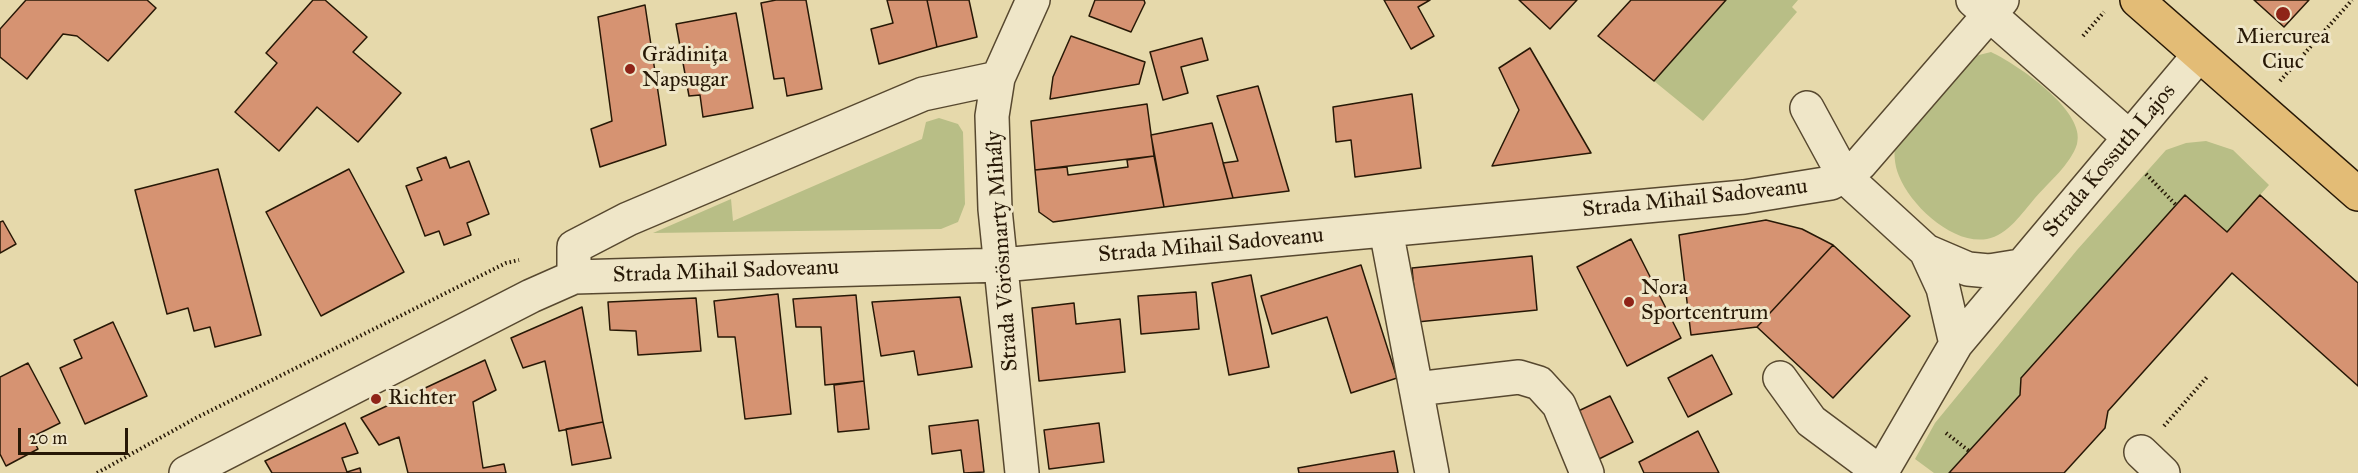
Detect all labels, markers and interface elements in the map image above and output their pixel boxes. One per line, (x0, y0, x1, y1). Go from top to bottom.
marker: Miercurea Ciuc (2274, 5, 2292, 23)
place label: Miercurea Ciuc (2236, 25, 2330, 76)
place label: Grădinița Napsugar (642, 43, 728, 94)
marker: Grădinița Napsugar (623, 62, 637, 76)
street label: Strada Kossuth Lajos (2038, 79, 2182, 243)
street label: Strada Vörösmarty Mihály (981, 130, 1025, 372)
street label: Strada Mihail Sadoveanu (1581, 174, 1809, 224)
street label: Strada Mihail Sadoveanu (1097, 223, 1325, 269)
street label: Strada Mihail Sadoveanu (612, 255, 840, 289)
place label: Nora Sportcentrum (1641, 276, 1768, 328)
marker: Nora Sportcentrum (1622, 295, 1636, 309)
place label: Richter (388, 386, 456, 412)
marker: Richter (369, 392, 383, 406)
scale bar (21, 416, 130, 454)
text: 20 m (29, 427, 67, 449)

